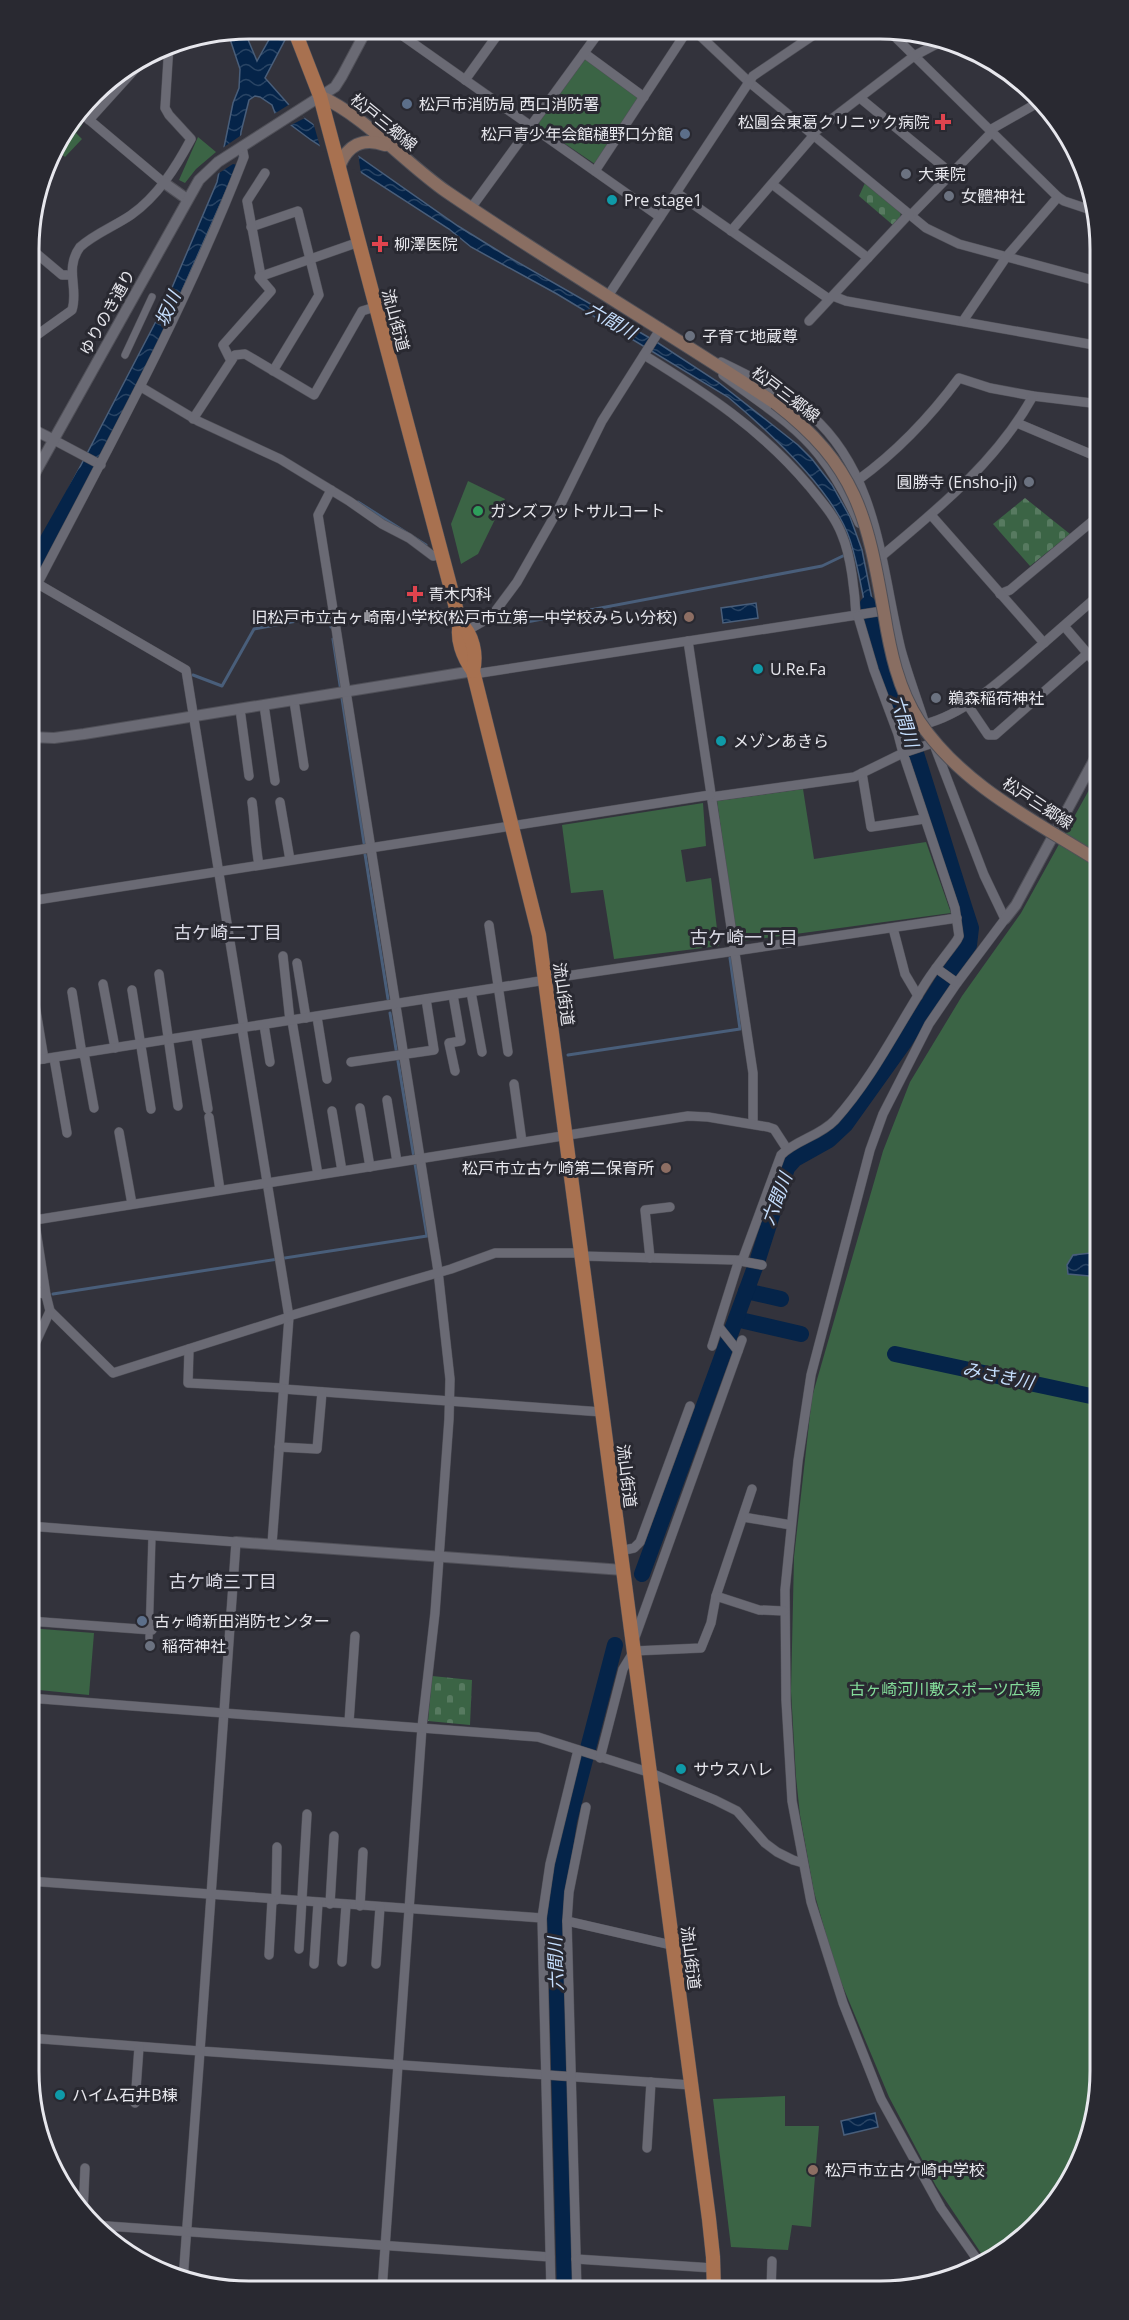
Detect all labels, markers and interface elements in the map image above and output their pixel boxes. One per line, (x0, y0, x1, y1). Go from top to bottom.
street label: 松戸三郷線 (346, 88, 422, 156)
place label: 松戸市消防局 西口消防署 (419, 93, 599, 115)
marker: 松戸市消防局 西口消防署 (400, 97, 414, 111)
place label: 松圓会東葛クリニック病院 (738, 111, 930, 133)
marker: 松圓会東葛クリニック病院 (934, 113, 952, 131)
place label: 松戸青少年会館樋野口分館 (481, 123, 673, 145)
marker: 松戸青少年会館樋野口分館 (678, 127, 692, 141)
place label: 大乗院 (918, 163, 966, 185)
marker: 大乗院 (899, 167, 913, 181)
place label: 女體神社 (961, 185, 1025, 207)
place label: Pre stage1 (624, 189, 702, 211)
marker: 女體神社 (942, 189, 956, 203)
marker: Pre stage1 (605, 193, 619, 207)
place label: 柳澤医院 (394, 233, 458, 255)
marker: 柳澤医院 (371, 235, 389, 253)
street label: ゆりのき通り (74, 265, 140, 359)
water label: 坂川 (149, 285, 186, 330)
street label: 流山街道 (377, 286, 415, 354)
water label: 六間川 (582, 296, 643, 345)
place label: 子育て地蔵尊 (702, 325, 798, 347)
marker: 子育て地蔵尊 (683, 329, 697, 343)
street label: 松戸三郷線 (747, 361, 825, 427)
place label: 圓勝寺 (Ensho-ji) (896, 471, 1017, 493)
marker: 圓勝寺 (Ensho-ji) (1022, 475, 1036, 489)
place label: ガンズフットサルコート (490, 500, 665, 522)
marker: ガンズフットサルコート (471, 504, 485, 518)
place label: 青木内科 (428, 583, 492, 605)
marker: 青木内科 (406, 585, 424, 603)
place label: 旧松戸市立古ヶ崎南小学校(松戸市立第一中学校みらい分校) (252, 606, 677, 628)
marker: 旧松戸市立古ヶ崎南小学校(松戸市立第一中学校みらい分校) (682, 610, 696, 624)
place label: U.Re.Fa (770, 658, 826, 680)
marker: U.Re.Fa (751, 662, 765, 676)
place label: 鵜森稲荷神社 (948, 687, 1044, 709)
water label: 六間川 (885, 691, 925, 752)
marker: 鵜森稲荷神社 (929, 691, 943, 705)
place label: メゾンあきら (733, 730, 829, 752)
marker: メゾンあきら (714, 734, 728, 748)
street label: 松戸三郷線 (998, 772, 1078, 834)
district label: 古ケ崎二丁目 (174, 920, 282, 944)
district label: 古ケ崎一丁目 (690, 925, 798, 949)
street label: 流山街道 (549, 961, 579, 1027)
place label: 松戸市立古ケ崎第二保育所 (462, 1157, 654, 1179)
marker: 松戸市立古ケ崎第二保育所 (659, 1161, 673, 1175)
water label: 六間川 (755, 1167, 798, 1228)
water label: みさき川 (960, 1356, 1038, 1395)
street label: 流山街道 (612, 1443, 642, 1509)
district label: 古ケ崎三丁目 (169, 1569, 277, 1593)
place label: 古ヶ崎新田消防センター (154, 1610, 330, 1632)
marker: 古ヶ崎新田消防センター (135, 1614, 149, 1628)
place label: 稲荷神社 (162, 1635, 226, 1657)
marker: 稲荷神社 (143, 1639, 157, 1653)
park label: 古ヶ崎河川敷スポーツ広場 (849, 1678, 1041, 1700)
place label: サウスハレ (693, 1758, 773, 1780)
marker: サウスハレ (674, 1762, 688, 1776)
street label: 流山街道 (676, 1925, 706, 1991)
water label: 六間川 (542, 1935, 568, 1991)
place label: ハイム石井B棟 (72, 2084, 178, 2106)
marker: ハイム石井B棟 (53, 2088, 67, 2102)
place label: 松戸市立古ケ崎中学校 (825, 2159, 985, 2181)
marker: 松戸市立古ケ崎中学校 (806, 2163, 820, 2177)

